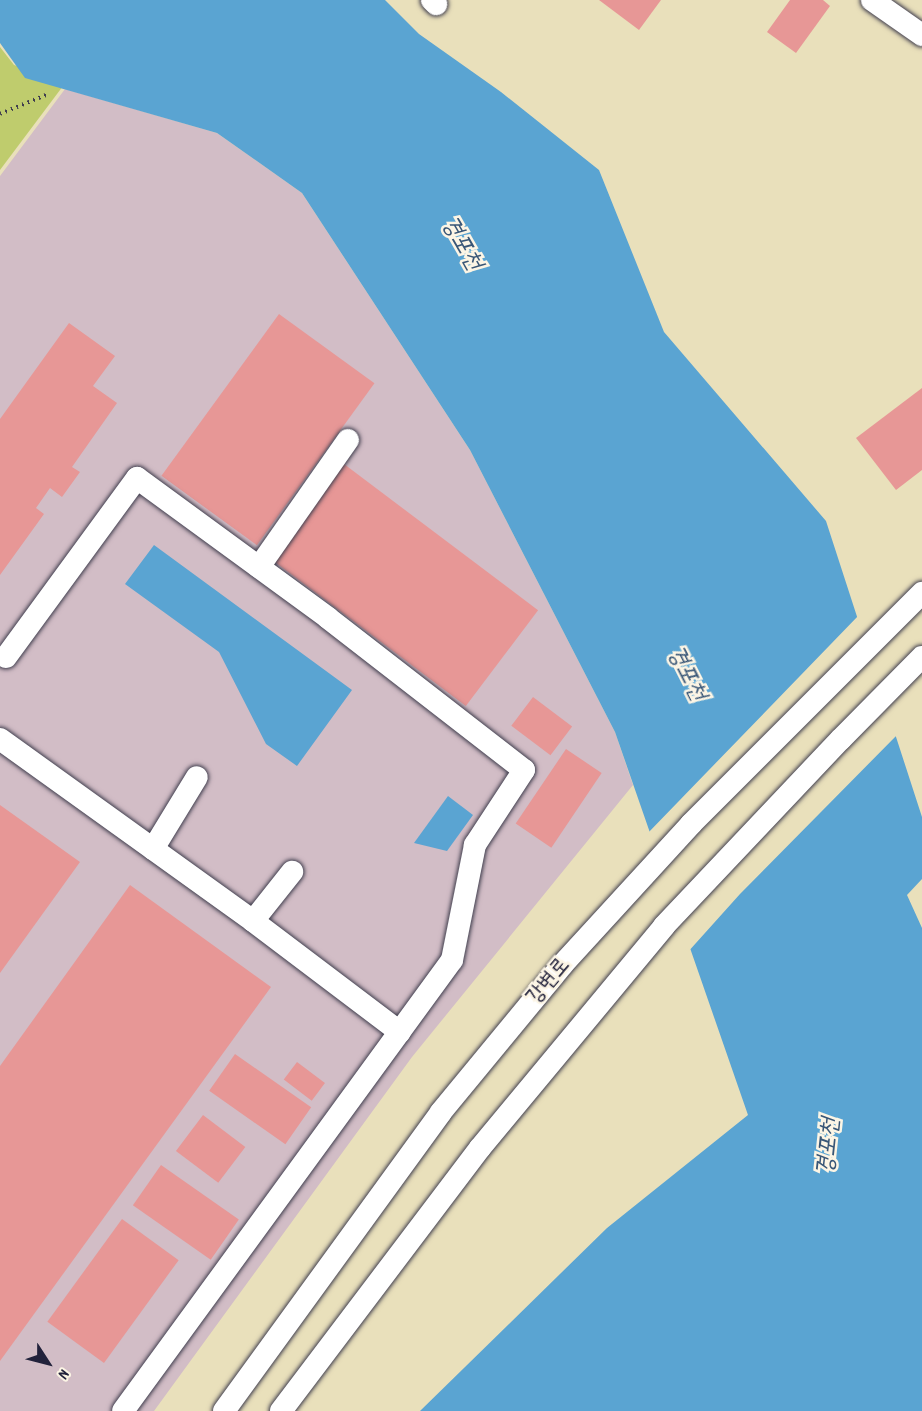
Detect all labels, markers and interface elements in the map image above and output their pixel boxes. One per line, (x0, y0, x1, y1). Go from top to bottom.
water label: 경포천 (433, 212, 487, 276)
water label: 경포천 (659, 642, 711, 706)
street label: 강변로 (522, 953, 576, 1011)
water label: 경포천 (813, 1117, 847, 1177)
north arrow (18, 1333, 78, 1393)
text: N (51, 1364, 75, 1384)

